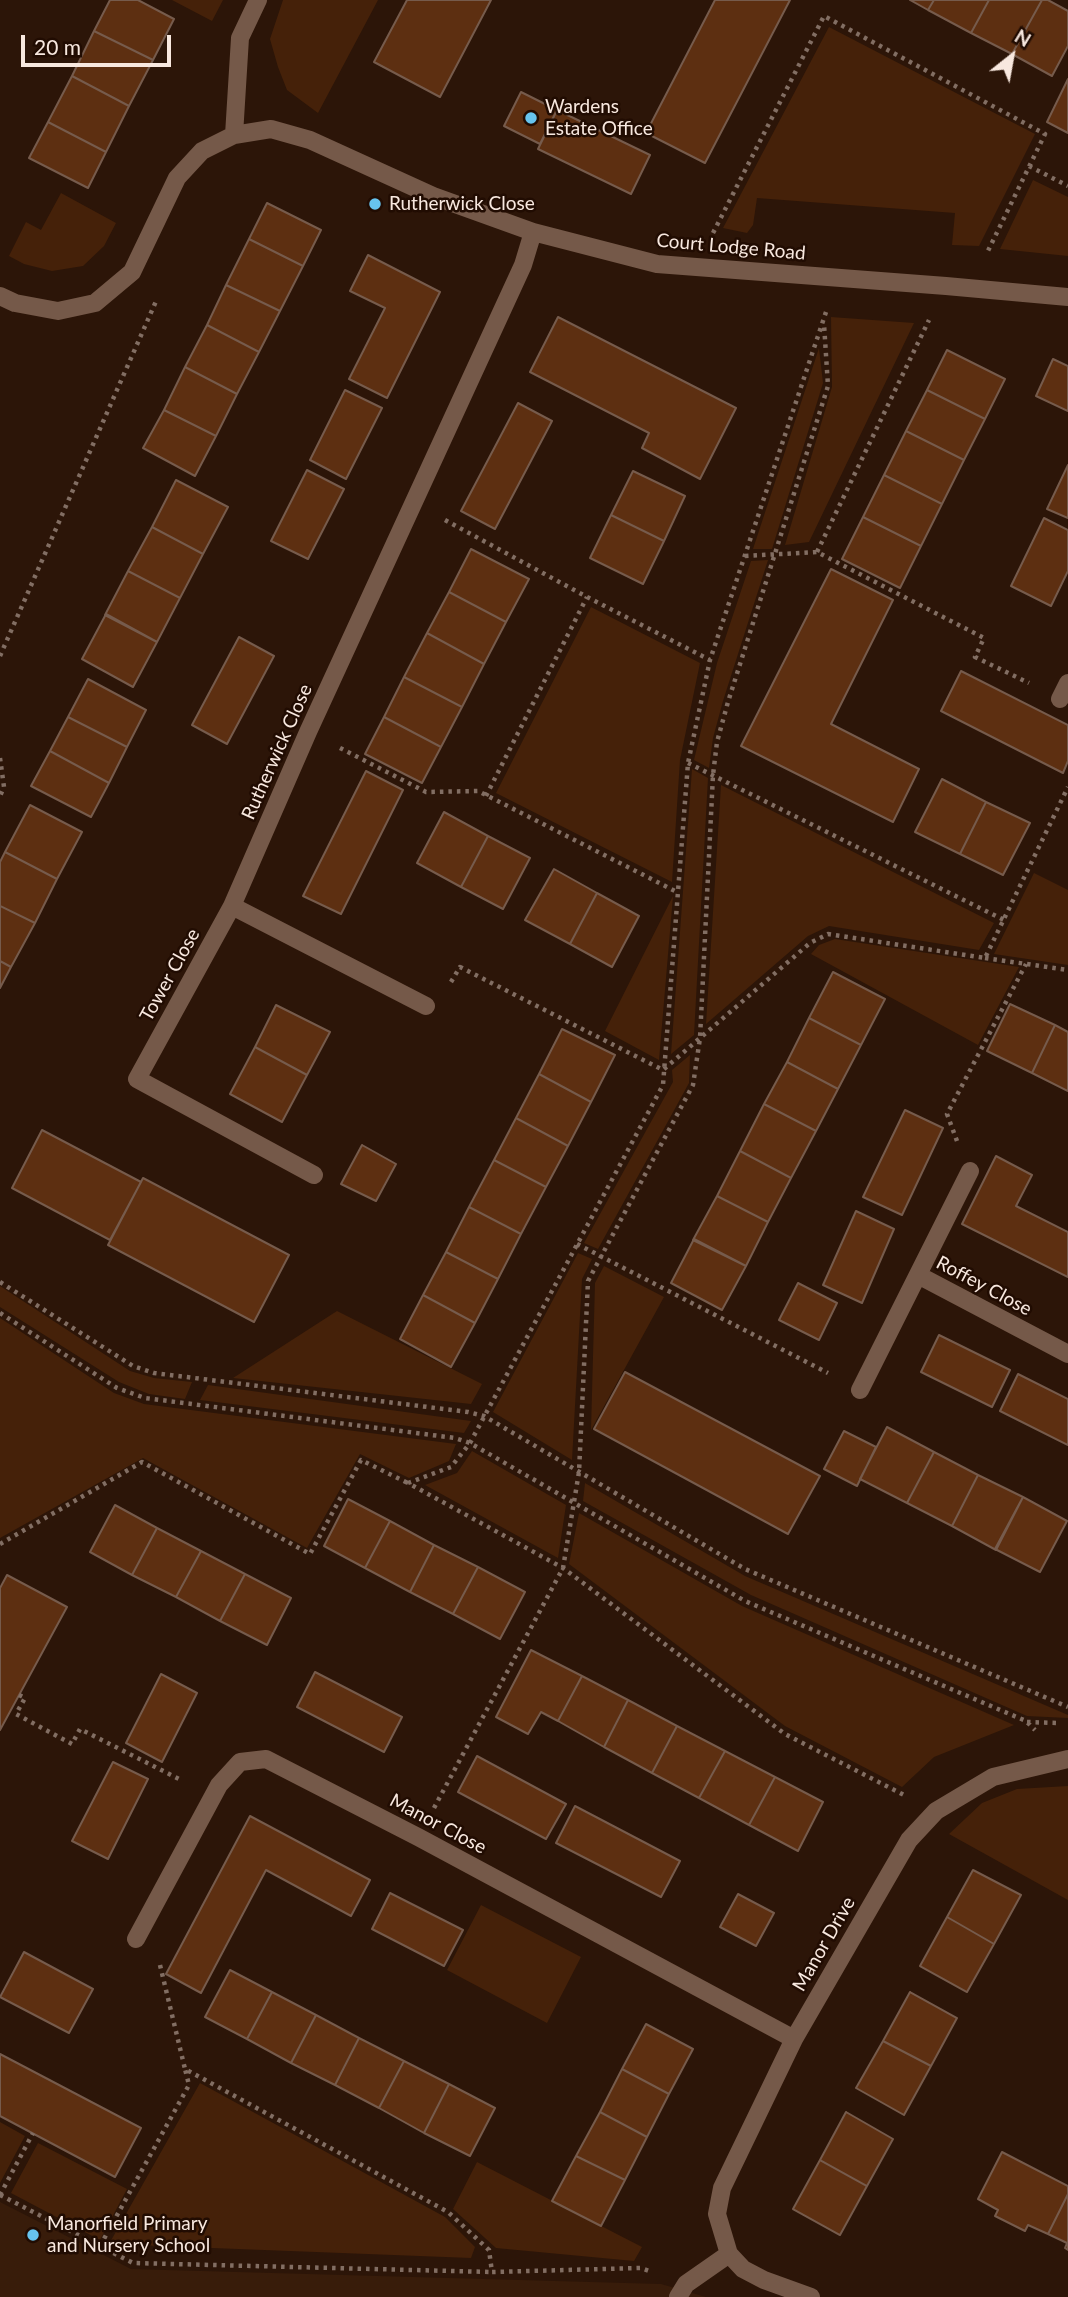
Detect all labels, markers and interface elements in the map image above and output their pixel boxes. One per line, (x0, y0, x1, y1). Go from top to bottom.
scale bar (24, 21, 175, 65)
north arrow (977, 21, 1047, 91)
text: N (1011, 24, 1035, 51)
text: 20 m (34, 34, 81, 59)
place label: Wardens Estate Office (545, 96, 653, 140)
marker: Wardens Estate Office (523, 110, 539, 126)
place label: Rutherwick Close (389, 193, 535, 215)
marker: Rutherwick Close (367, 196, 383, 212)
street label: Court Lodge Road (655, 229, 807, 265)
street label: Rutherwick Close (237, 681, 317, 823)
street label: Tower Close (135, 925, 205, 1025)
street label: Roffey Close (932, 1251, 1036, 1321)
street label: Manor Close (386, 1789, 490, 1859)
street label: Manor Drive (788, 1893, 860, 1995)
place label: Manorfield Primary and Nursery School (47, 2213, 210, 2257)
marker: Manorfield Primary and Nursery School (25, 2227, 41, 2243)

